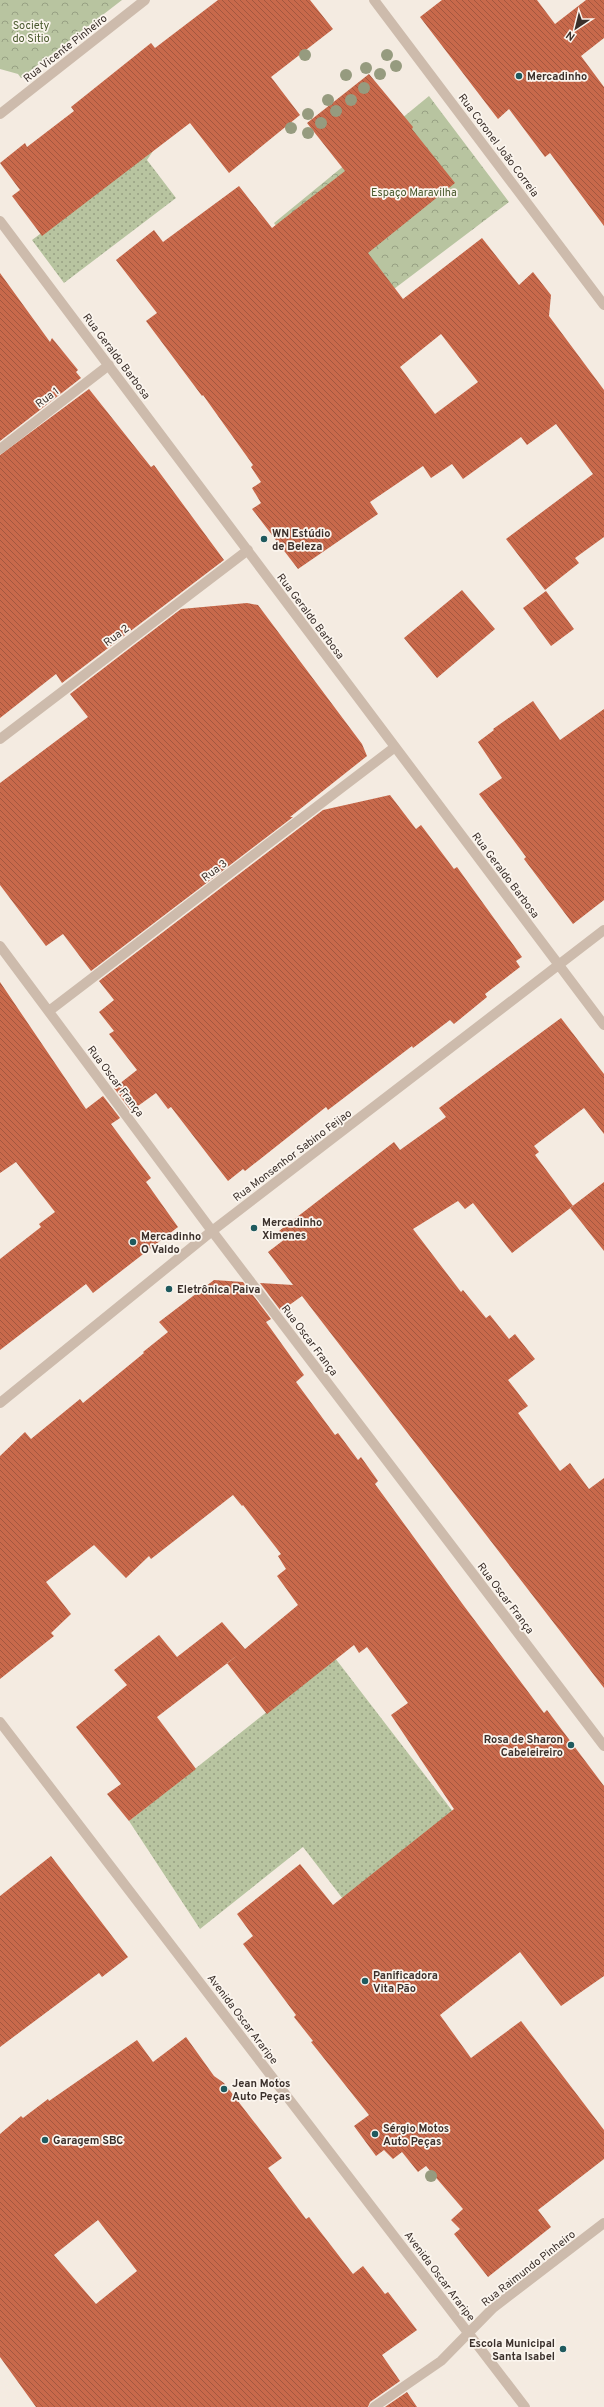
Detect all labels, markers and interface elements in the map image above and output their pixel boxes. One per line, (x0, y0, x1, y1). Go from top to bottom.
north arrow (556, 8, 596, 48)
street label: Rua Vicente Pinheiro (21, 12, 110, 86)
park label: Society do Sitio (12, 19, 50, 46)
text: N (564, 27, 578, 43)
place label: Mercadinho (527, 70, 587, 84)
marker: Mercadinho (514, 71, 524, 81)
street label: Rua Coronel João Correia (455, 91, 542, 200)
park label: Espaço Maravilha (371, 186, 457, 200)
street label: Rua Geraldo Barbosa (79, 311, 153, 402)
street label: Rua 1 (33, 384, 62, 411)
place label: WN Estúdio de Beleza (272, 527, 330, 554)
marker: WN Estúdio de Beleza (259, 534, 269, 544)
street label: Rua Geraldo Barbosa (273, 571, 347, 662)
street label: Rua 2 (101, 622, 132, 650)
street label: Rua Geraldo Barbosa (468, 830, 542, 921)
street label: Rua 3 (199, 857, 230, 885)
street label: Rua Oscar França (84, 1043, 147, 1120)
street label: Rua Monsenhor Sabino Feijao (230, 1107, 355, 1205)
place label: Mercadinho Ximenes (262, 1216, 322, 1243)
marker: Mercadinho Ximenes (249, 1223, 259, 1233)
place label: Mercadinho O Valdo (141, 1230, 201, 1257)
marker: Mercadinho O Valdo (128, 1237, 138, 1247)
place label: Eletrônica Paiva (177, 1283, 260, 1297)
marker: Eletrônica Paiva (164, 1284, 174, 1294)
street label: Rua Oscar França (278, 1302, 341, 1379)
street label: Rua Oscar França (474, 1560, 537, 1637)
place label: Rosa de Sharon Cabeleireiro (484, 1733, 563, 1760)
marker: Rosa de Sharon Cabeleireiro (566, 1740, 576, 1750)
place label: Panificadora Vita Pão (373, 1969, 438, 1996)
street label: Avenida Oscar Araripe (204, 1972, 281, 2068)
marker: Panificadora Vita Pão (360, 1976, 370, 1986)
place label: Jean Motos Auto Peças (232, 2077, 291, 2104)
marker: Jean Motos Auto Peças (219, 2084, 229, 2094)
place label: Sérgio Motos Auto Peças (383, 2122, 449, 2149)
marker: Sérgio Motos Auto Peças (370, 2129, 380, 2139)
place label: Garagem SBC (53, 2134, 123, 2148)
marker: Garagem SBC (40, 2135, 50, 2145)
street label: Rua Raimundo Pinheiro (479, 2228, 578, 2310)
street label: Avenida Oscar Araripe (401, 2229, 478, 2325)
place label: Escola Municipal Santa Isabel (469, 2337, 555, 2364)
marker: Escola Municipal Santa Isabel (558, 2344, 568, 2354)

